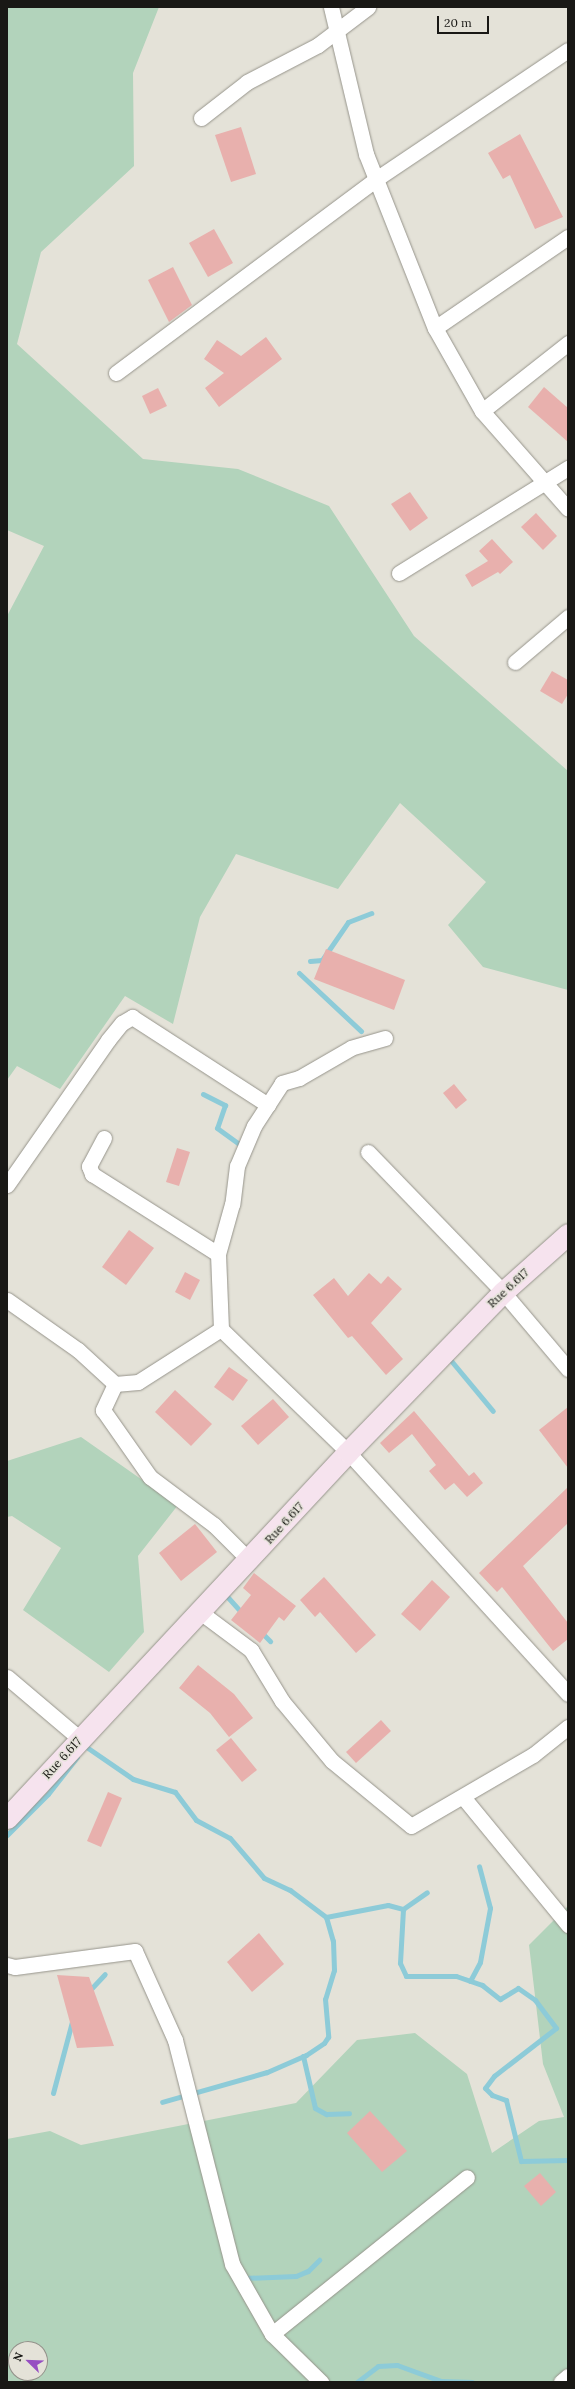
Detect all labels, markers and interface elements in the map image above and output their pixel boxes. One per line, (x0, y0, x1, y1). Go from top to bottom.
scale bar (439, 8, 491, 34)
text: 20 m (444, 15, 472, 30)
street label: Rue 6.617 (484, 1265, 532, 1311)
street label: Rue 6.617 (262, 1499, 306, 1547)
street label: Rue 6.617 (40, 1734, 84, 1782)
north arrow (8, 2341, 48, 2381)
text: N (10, 2350, 26, 2363)

